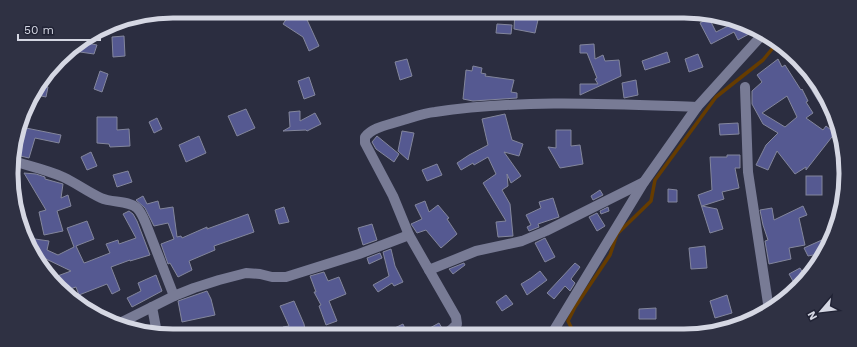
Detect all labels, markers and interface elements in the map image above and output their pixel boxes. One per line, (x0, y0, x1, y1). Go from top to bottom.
scale bar (18, 16, 100, 42)
text: 50 m (24, 23, 54, 37)
north arrow (801, 291, 841, 331)
text: N (805, 309, 820, 322)

